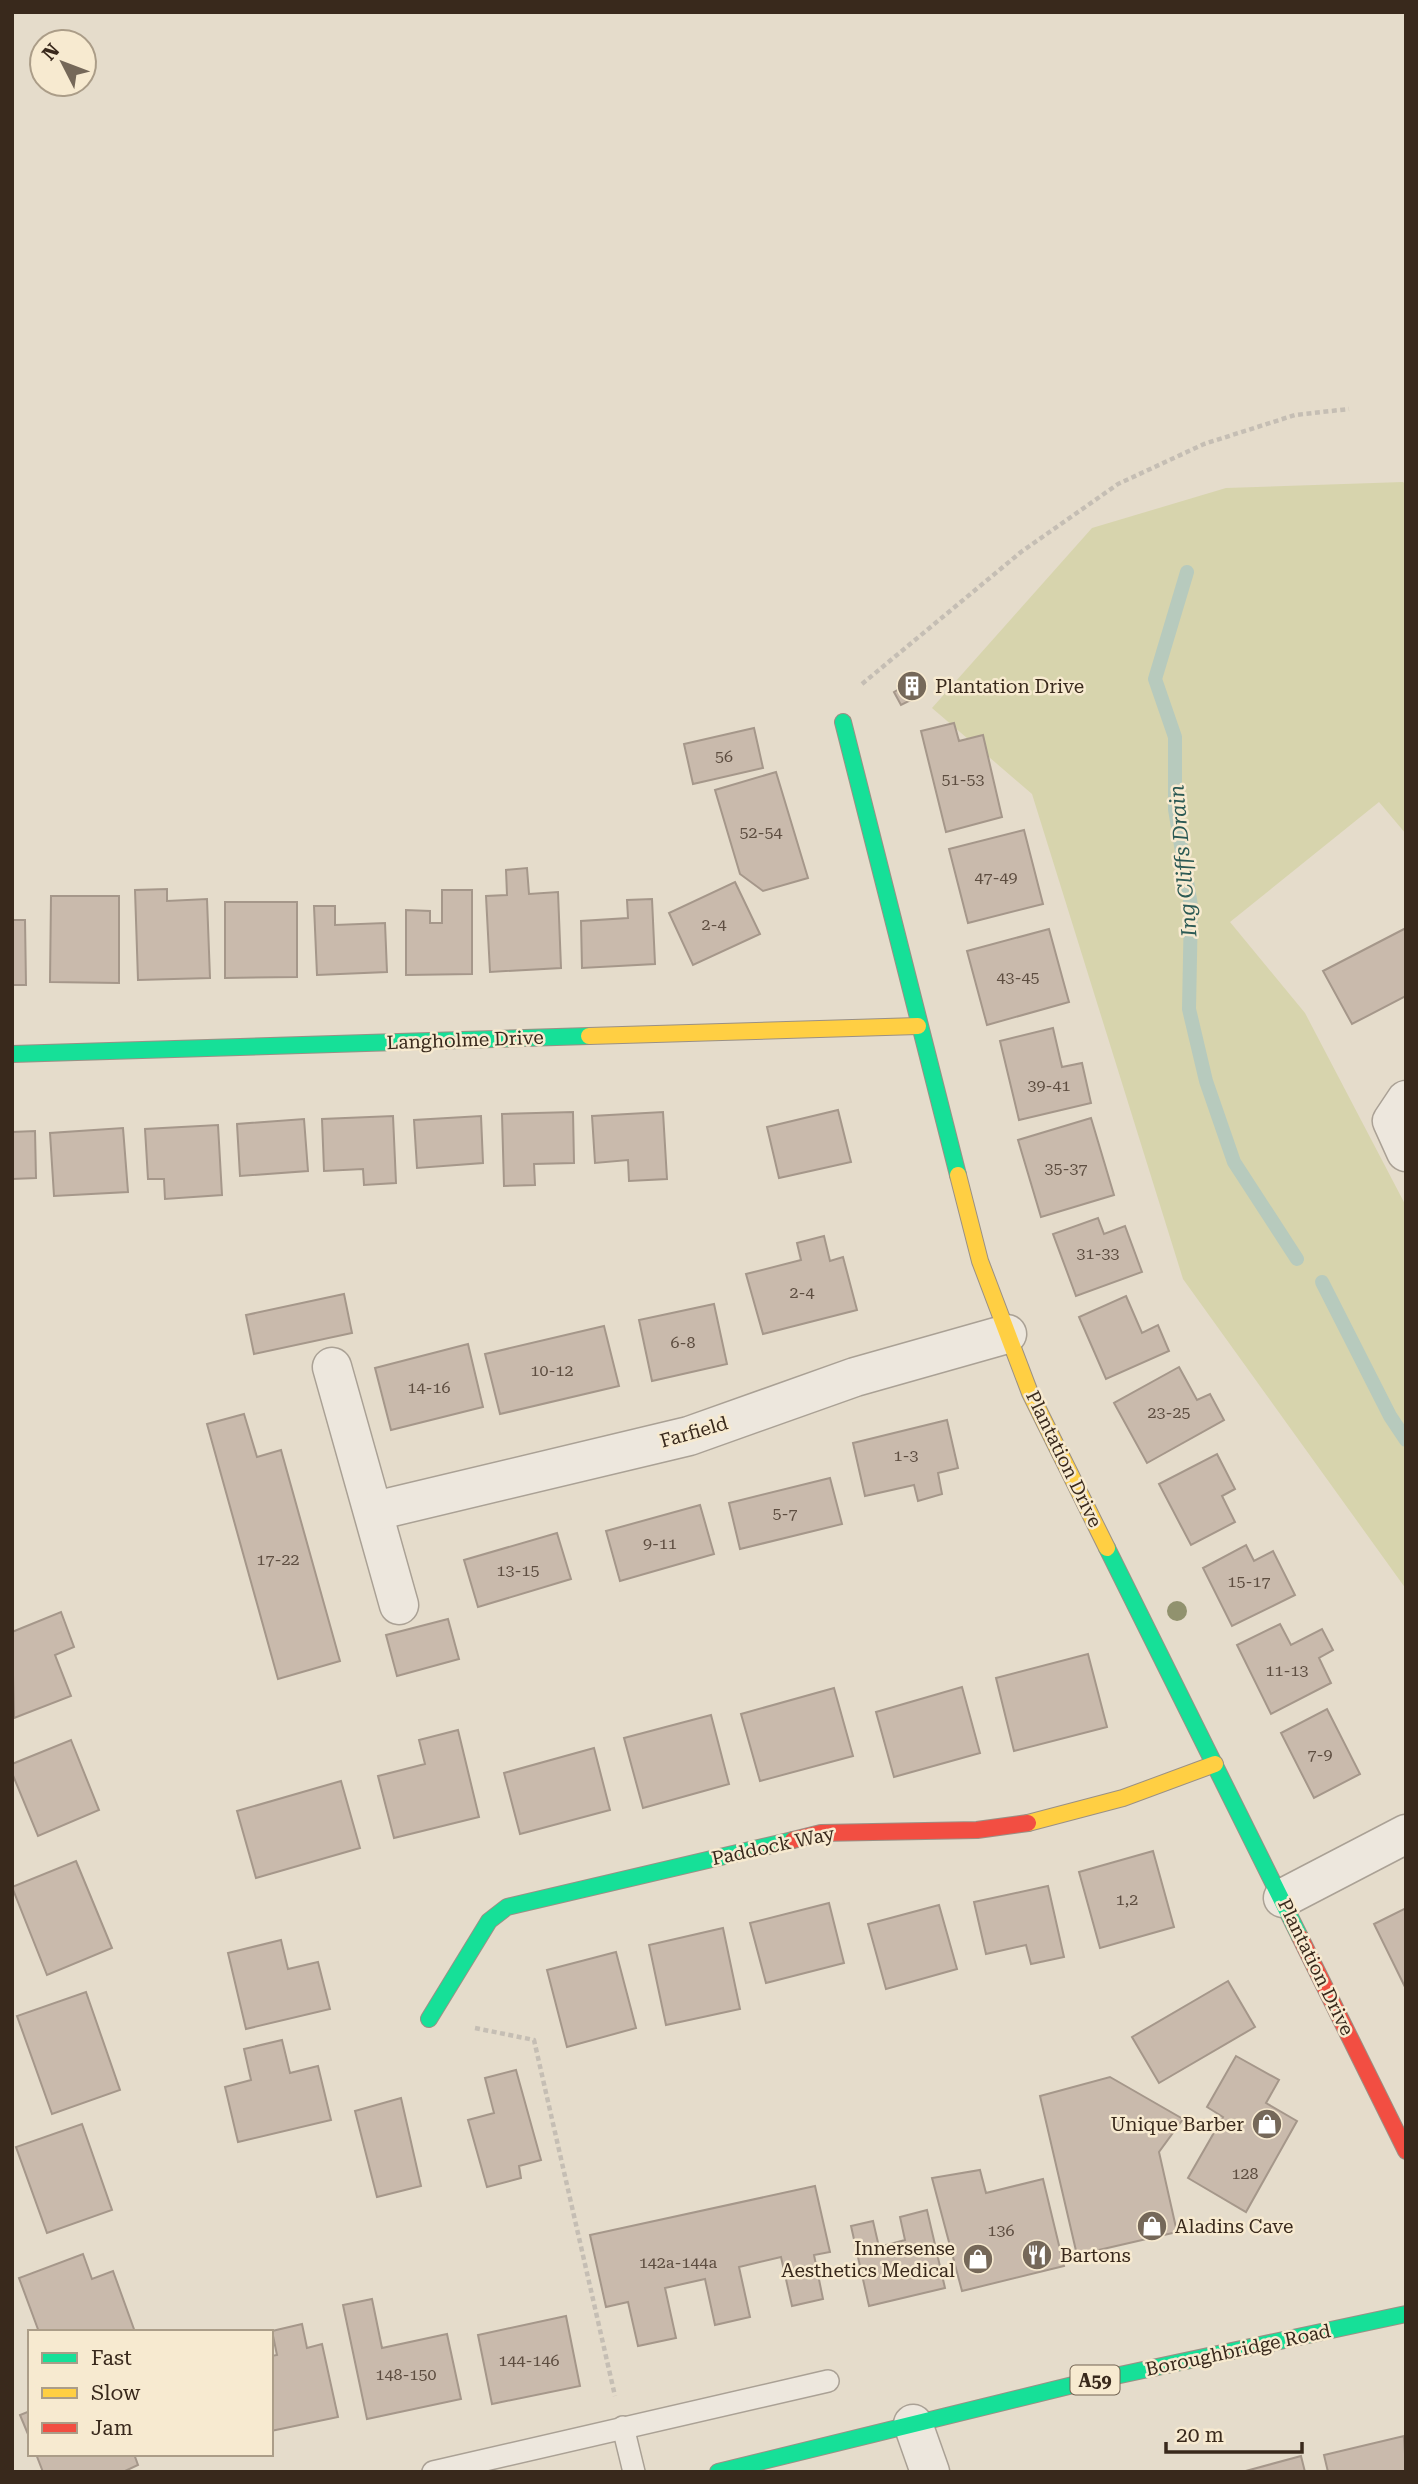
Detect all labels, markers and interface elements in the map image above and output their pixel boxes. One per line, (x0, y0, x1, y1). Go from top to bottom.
north arrow (28, 28, 98, 98)
text: N (37, 39, 64, 65)
building icon: Plantation Drive (895, 669, 929, 703)
place label: Plantation Drive (935, 675, 1084, 698)
house number: 56 (715, 747, 733, 766)
house number: 51-53 (942, 770, 984, 789)
water label: Ing Cliffs Drain (1164, 784, 1202, 939)
house number: 52-54 (740, 823, 782, 842)
house number: 47-49 (975, 868, 1017, 887)
house number: 2-4 (702, 915, 727, 934)
house number: 43-45 (997, 968, 1039, 987)
street label: Langholme Drive (386, 1026, 544, 1054)
house number: 39-41 (1028, 1076, 1070, 1095)
house number: 35-37 (1045, 1159, 1087, 1178)
house number: 31-33 (1077, 1244, 1119, 1263)
house number: 2-4 (790, 1283, 815, 1302)
house number: 6-8 (671, 1333, 696, 1352)
house number: 10-12 (531, 1361, 573, 1380)
house number: 14-16 (408, 1378, 450, 1397)
street label: Plantation Drive (1021, 1387, 1107, 1531)
house number: 23-25 (1148, 1403, 1190, 1422)
street label: Farfield (657, 1411, 731, 1453)
house number: 1-3 (894, 1446, 919, 1465)
house number: 5-7 (773, 1504, 798, 1523)
house number: 9-11 (643, 1534, 677, 1553)
house number: 17-22 (257, 1550, 299, 1569)
house number: 13-15 (497, 1561, 539, 1580)
house number: 15-17 (1228, 1572, 1270, 1591)
house number: 11-13 (1266, 1661, 1308, 1680)
house number: 7-9 (1308, 1745, 1333, 1764)
street label: Paddock Way (710, 1822, 837, 1870)
house number: 1,2 (1116, 1890, 1138, 1909)
street label: Plantation Drive (1273, 1895, 1359, 2039)
shop icon: Unique Barber (1250, 2107, 1284, 2141)
place label: Unique Barber (1110, 2113, 1244, 2136)
house number: 128 (1232, 2164, 1258, 2183)
shop icon: Aladins Cave (1135, 2209, 1169, 2243)
place label: Aladins Cave (1175, 2215, 1293, 2238)
house number: 136 (988, 2221, 1014, 2240)
place label: Innersense Aesthetics Medical (781, 2237, 955, 2282)
restaurant icon: Bartons (1020, 2238, 1054, 2272)
shop icon: Innersense Aesthetics Medical (961, 2242, 995, 2276)
place label: Bartons (1060, 2244, 1131, 2267)
house number: 142a-144a (639, 2253, 717, 2272)
street label: Boroughbridge Road (1143, 2319, 1333, 2381)
legend (28, 2330, 273, 2456)
text: Fast (91, 2346, 132, 2370)
house number: 144-146 (499, 2351, 559, 2370)
house number: 148-150 (376, 2365, 436, 2384)
road number: A59 (1070, 2366, 1120, 2394)
text: Slow (91, 2381, 141, 2405)
scale bar (1166, 2410, 1302, 2454)
text: Jam (91, 2416, 133, 2440)
text: 20 m (1176, 2423, 1224, 2447)

